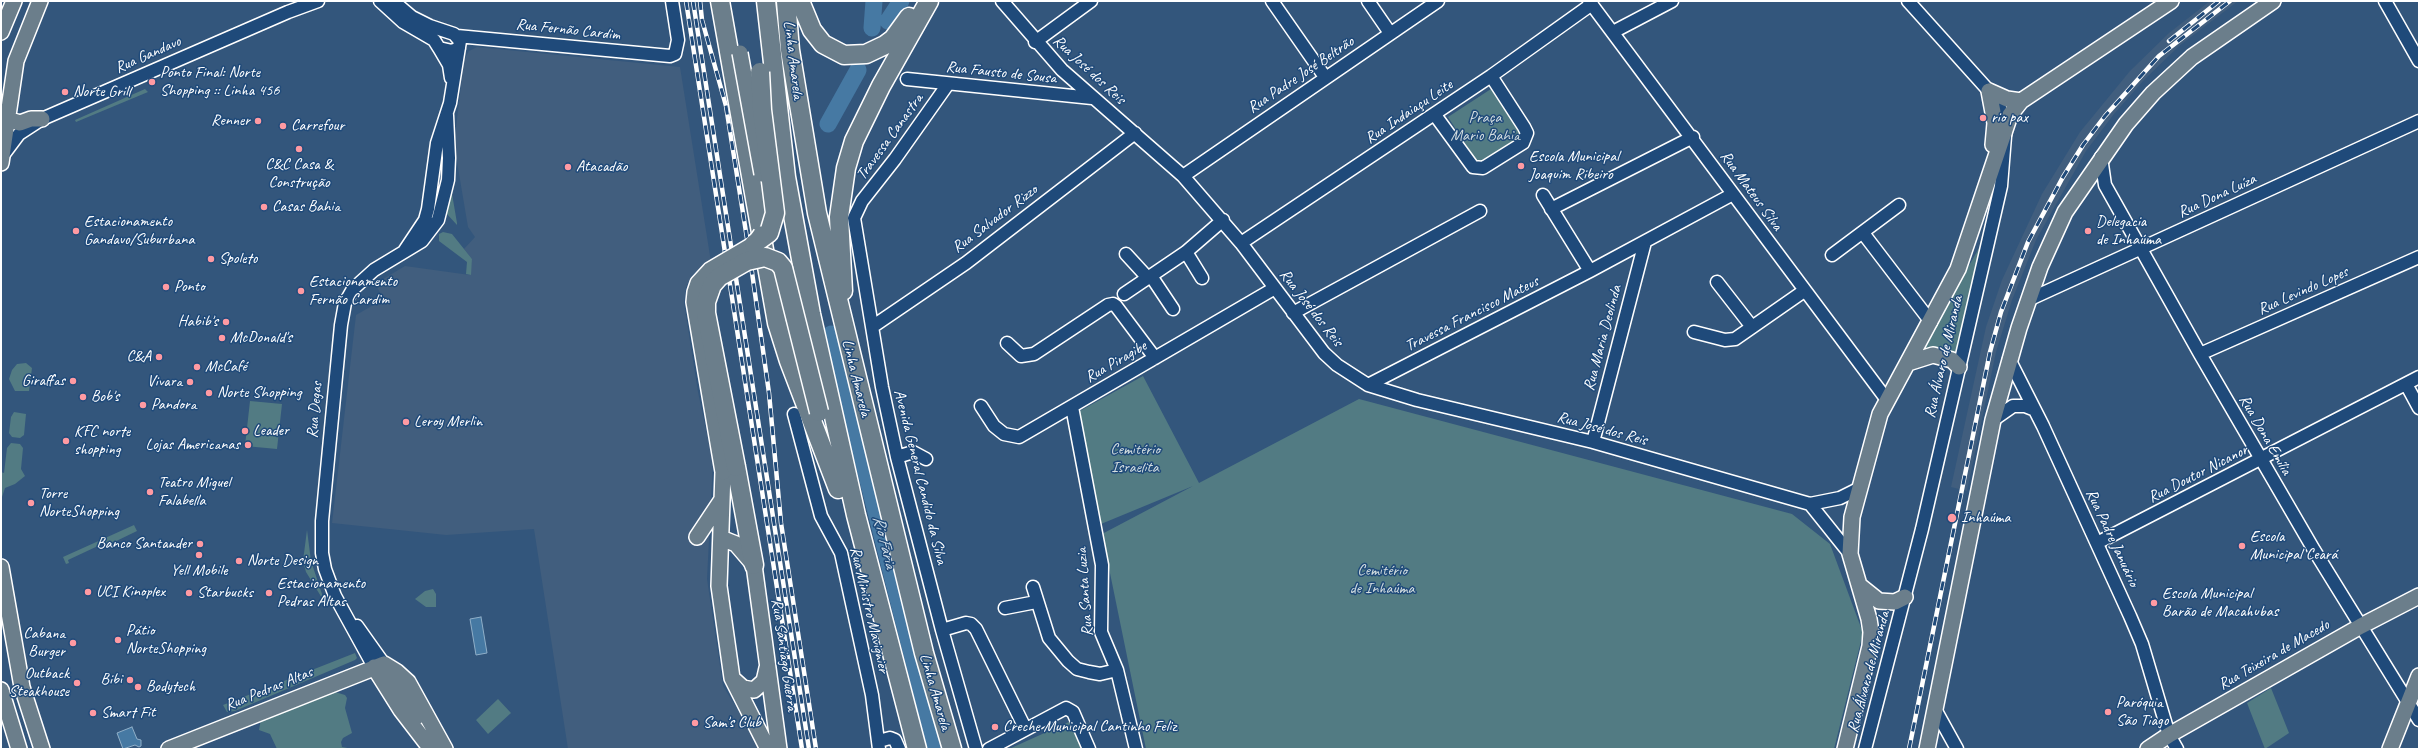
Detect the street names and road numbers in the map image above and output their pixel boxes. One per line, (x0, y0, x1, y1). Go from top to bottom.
street label: Rua Fernão Cardim (515, 15, 621, 45)
street label: Linha Amarela (779, 20, 807, 100)
street label: Rua José dos Reis (1049, 31, 1129, 109)
street label: Rua Gandavo (112, 32, 184, 78)
street label: Rua Padre José Beltrão (1244, 32, 1358, 118)
street label: Rua Fausto de Sousa (945, 58, 1057, 88)
street label: Rua Indaiaçu Leite (1362, 76, 1456, 148)
street label: Travessa Canastra (852, 90, 928, 184)
street label: Rua Mateus Silva (1716, 147, 1786, 235)
street label: Rua Dona Luíza (2175, 170, 2259, 222)
street label: Rua Salvador Rizzo (948, 181, 1042, 257)
street label: Rua Levindo Lopes (2255, 263, 2351, 319)
street label: Rua José dos Reis (1275, 266, 1347, 350)
street label: Travessa Francisco Mateus (1402, 272, 1542, 356)
street label: Rua Maria Deolinda (1580, 283, 1626, 393)
street label: Rua Álvaro de Miranda (1921, 294, 1967, 420)
street label: Linha Amarela (837, 337, 875, 419)
street label: Rua Piragibe (1082, 337, 1150, 387)
street label: Rua Degas (303, 381, 327, 439)
street label: Avenida General Candido da Silva (889, 388, 951, 566)
street label: Rua Dona Emília (2234, 391, 2296, 479)
street label: Rua José dos Reis (1555, 408, 1649, 450)
street label: Rua Doutor Nicanor (2145, 441, 2251, 507)
street label: Rua Padre Januário (2081, 486, 2143, 590)
street label: Rua Ministro Mavignier (845, 545, 893, 675)
street label: Rua Santa Luzia (1072, 547, 1098, 637)
street label: Rua Santiago Guerra (767, 598, 801, 712)
street label: Rua Álvaro de Miranda (1844, 609, 1894, 735)
street label: Rua Teixeira de Macedo (2215, 615, 2333, 695)
street label: Linha Amarela (915, 651, 955, 733)
street label: Rua Pedras Altas (222, 663, 316, 715)

